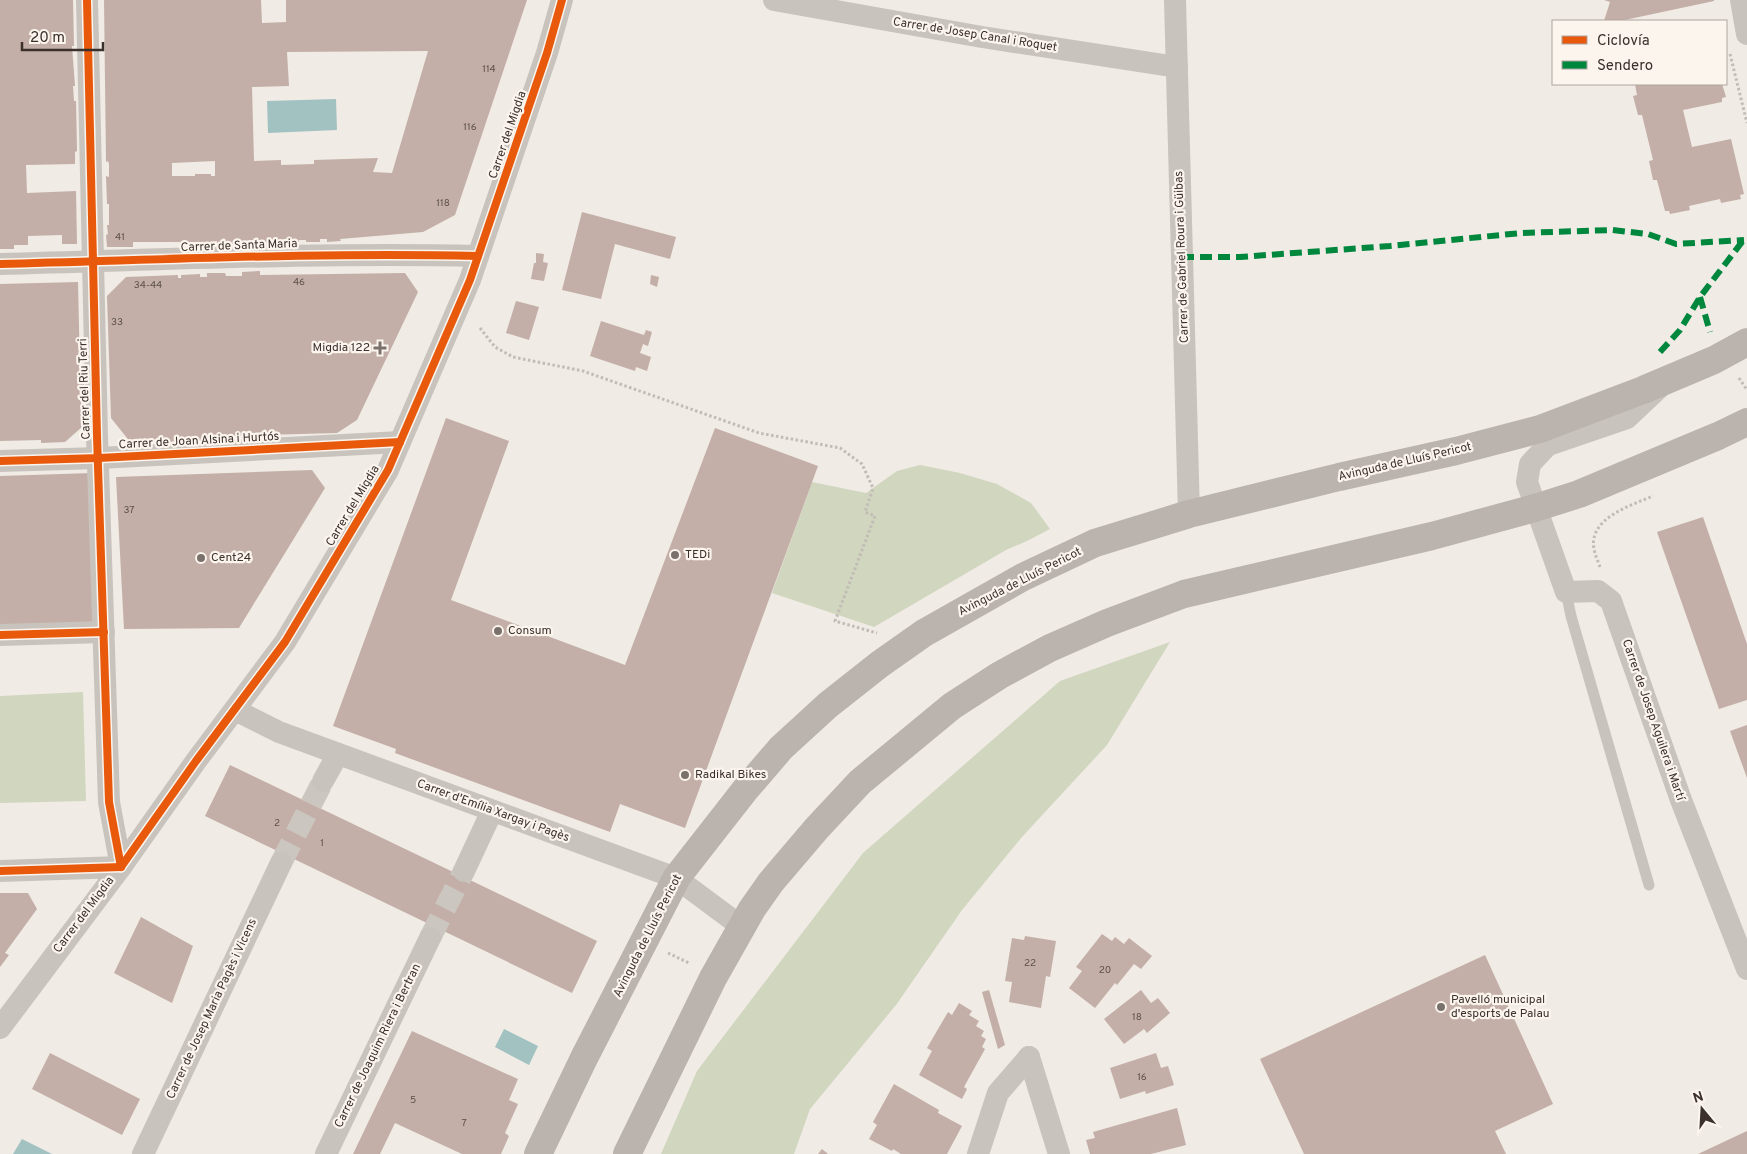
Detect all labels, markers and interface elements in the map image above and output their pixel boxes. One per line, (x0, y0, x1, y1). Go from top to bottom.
street label: Carrer de Josep Canal i Roquet (892, 14, 1058, 56)
scale bar (22, 20, 104, 52)
legend (1552, 20, 1727, 85)
text: 20 m (30, 29, 65, 48)
text: Ciclovía (1597, 32, 1650, 51)
text: Sendero (1597, 57, 1653, 76)
house number: 114 (482, 63, 496, 76)
street label: Carrer del Migdia (485, 89, 531, 181)
house number: 116 (463, 121, 477, 134)
street label: Carrer de Gabriel Roura i Güibas (1171, 171, 1193, 343)
house number: 118 (436, 197, 450, 210)
house number: 41 (115, 231, 125, 244)
street label: Carrer de Santa Maria (180, 236, 298, 256)
house number: 46 (293, 276, 305, 289)
house number: 34-44 (134, 279, 162, 292)
house number: 33 (111, 316, 123, 329)
street label: Carrer del Riu Terri (75, 338, 95, 440)
place label: Migdia 122 (313, 340, 370, 356)
marker: Migdia 122 (374, 342, 386, 354)
street label: Carrer de Joan Alsina i Hurtós (118, 429, 280, 453)
street label: Avinguda de Lluís Pericot (1337, 439, 1473, 485)
street label: Carrer del Migdia (322, 462, 384, 550)
house number: 37 (123, 504, 135, 517)
street label: Avinguda de Lluís Pericot (956, 544, 1084, 620)
place label: TEDi (685, 547, 710, 563)
marker: TEDi (669, 549, 681, 561)
place label: Cent24 (211, 550, 251, 566)
marker: Cent24 (195, 552, 207, 564)
place label: Consum (508, 623, 552, 639)
marker: Consum (492, 625, 504, 637)
street label: Carrer de Josep Aguilera i Martí (1618, 637, 1688, 804)
place label: Radikal Bikes (695, 767, 766, 783)
marker: Radikal Bikes (679, 769, 691, 781)
street label: Carrer d'Emília Xargay i Pagès (415, 776, 571, 846)
house number: 2 (274, 817, 280, 830)
house number: 1 (320, 837, 324, 850)
street label: Avinguda de Lluís Pericot (610, 872, 686, 1000)
street label: Carrer del Migdia (50, 873, 118, 957)
street label: Carrer de Josep Maria Pagès i Vicens (163, 916, 261, 1102)
house number: 22 (1024, 957, 1036, 970)
street label: Carrer de Joaquim Riera i Bertran (331, 961, 425, 1131)
house number: 20 (1099, 964, 1111, 977)
place label: Pavelló municipal d'esports de Palau (1451, 992, 1549, 1022)
marker: Pavelló municipal d'esports de Palau (1435, 1001, 1447, 1013)
house number: 18 (1132, 1011, 1142, 1024)
house number: 16 (1137, 1071, 1147, 1084)
north arrow (1677, 1084, 1727, 1134)
text: N (1691, 1088, 1706, 1108)
house number: 5 (410, 1094, 416, 1107)
house number: 7 (461, 1117, 467, 1130)

